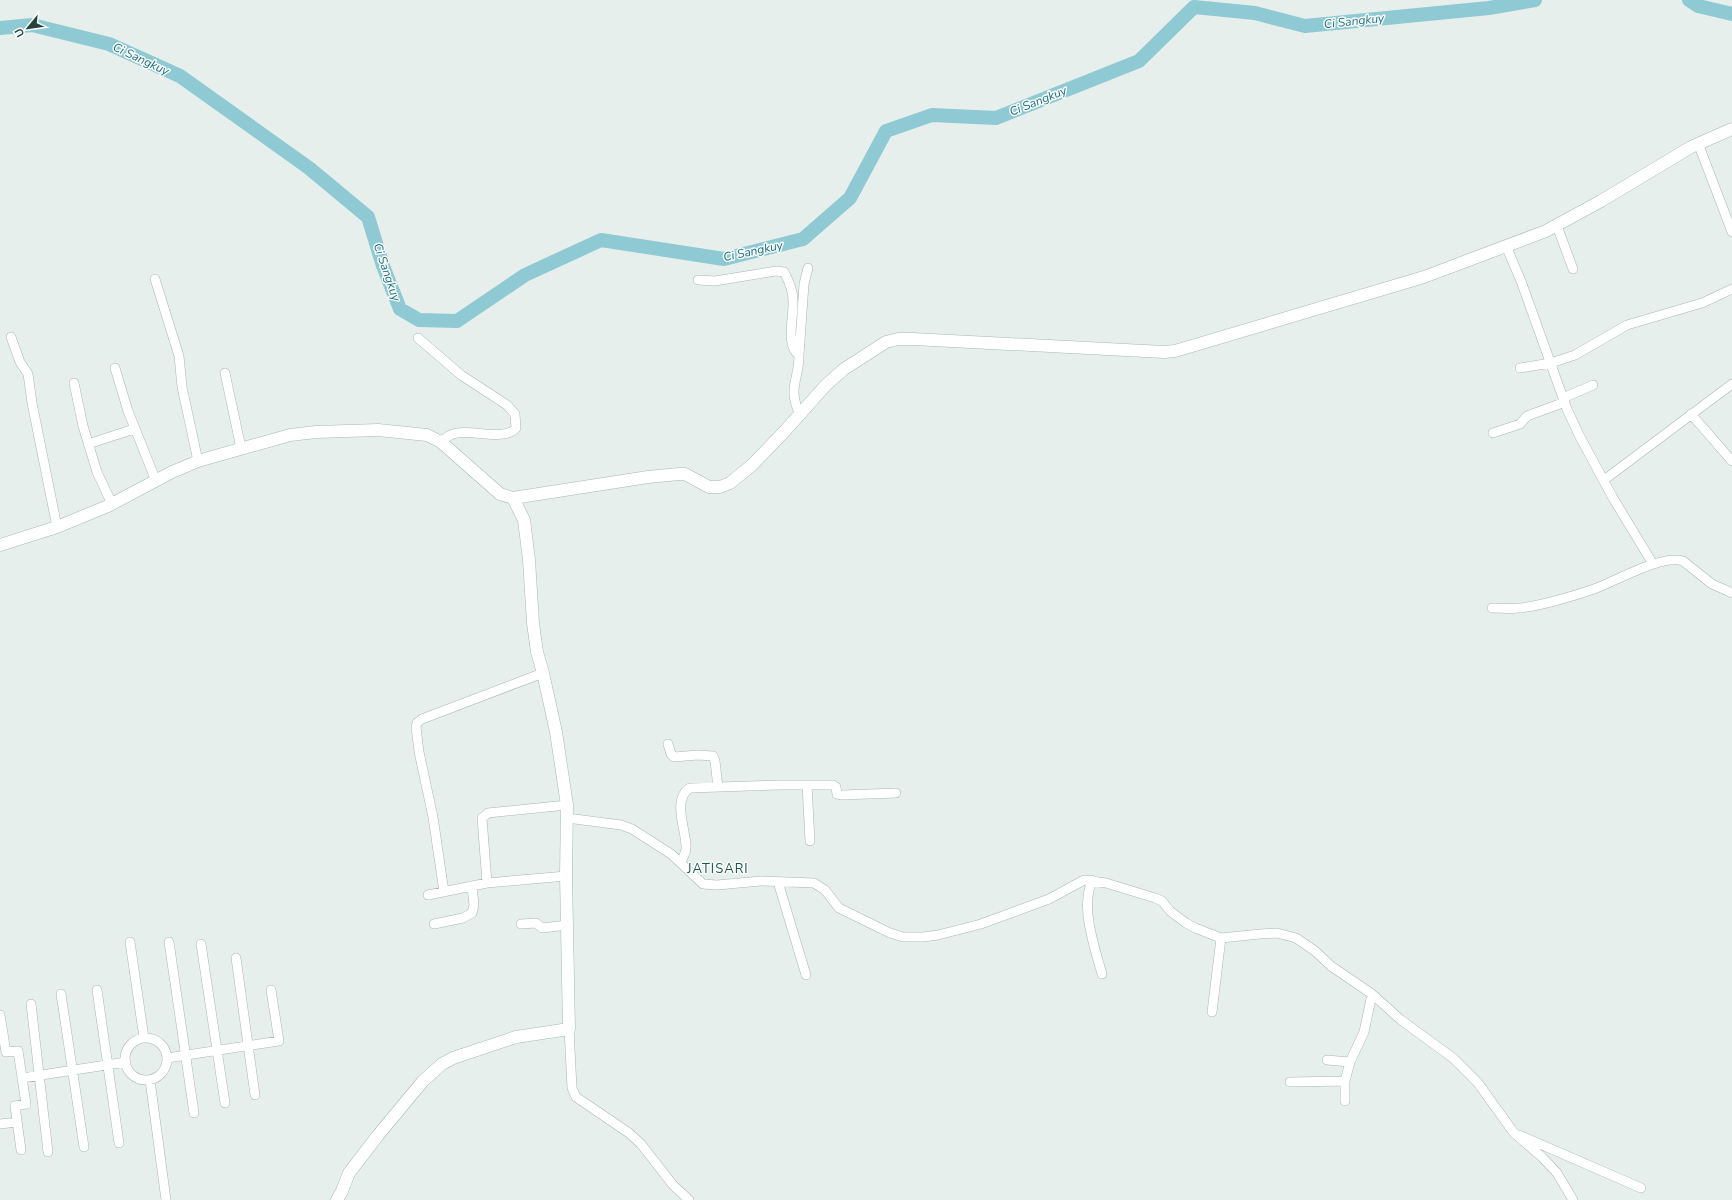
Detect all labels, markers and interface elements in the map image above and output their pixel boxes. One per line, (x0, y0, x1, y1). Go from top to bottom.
north arrow (8, 8, 48, 48)
water label: Ci Sangkuy (1323, 10, 1386, 32)
text: U (11, 25, 28, 40)
water label: Ci Sangkuy (110, 39, 173, 79)
water label: Ci Sangkuy (1007, 82, 1070, 120)
water label: Ci Sangkuy (722, 237, 785, 265)
water label: Ci Sangkuy (370, 241, 405, 304)
district label: JATISARI (686, 860, 749, 878)

